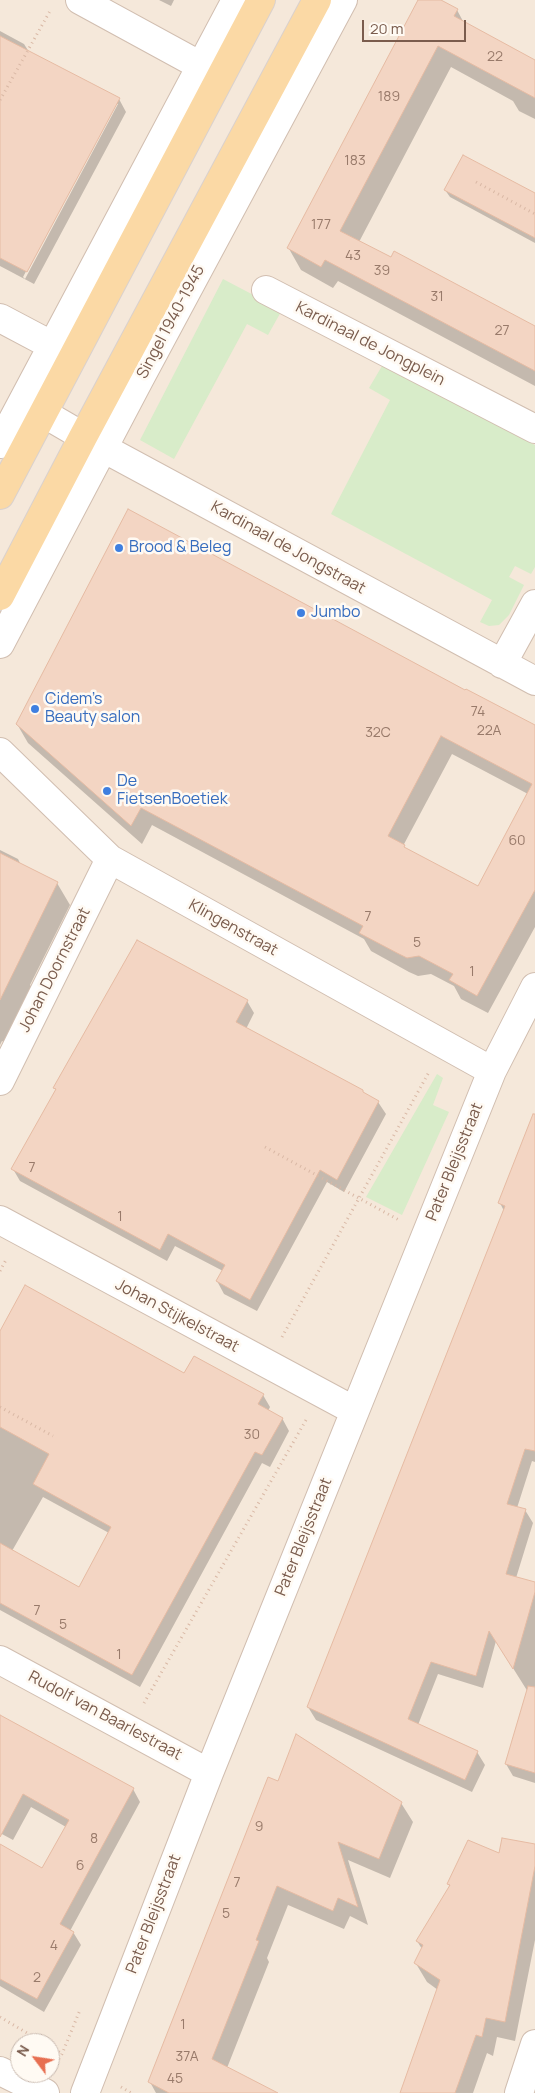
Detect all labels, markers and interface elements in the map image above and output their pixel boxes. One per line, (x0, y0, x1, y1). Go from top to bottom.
scale bar (365, 10, 469, 42)
text: 20 m (370, 18, 403, 39)
house number: 22 (487, 49, 503, 65)
house number: 189 (378, 89, 400, 105)
house number: 183 (344, 153, 366, 169)
house number: 177 (311, 217, 331, 233)
house number: 43 (345, 248, 361, 264)
street label: Singel 1940-1945 (133, 262, 209, 382)
house number: 39 (374, 263, 390, 279)
house number: 31 (430, 289, 444, 305)
street label: Kardinaal de Jongplein (292, 298, 448, 390)
house number: 27 (494, 323, 510, 339)
street label: Kardinaal de Jongstraat (207, 497, 369, 599)
place label: Brood & Beleg (129, 538, 231, 558)
marker: Brood & Beleg (113, 542, 125, 554)
place label: Jumbo (311, 603, 360, 623)
marker: Jumbo (295, 607, 307, 619)
place label: Cidem’s Beauty salon (45, 690, 140, 728)
marker: Cidem’s Beauty salon (29, 703, 41, 715)
house number: 74 (471, 704, 485, 720)
house number: 22A (477, 723, 501, 739)
house number: 32C (365, 725, 391, 741)
place label: De FietsenBoetiek (117, 772, 228, 810)
marker: De FietsenBoetiek (101, 785, 113, 797)
house number: 60 (508, 833, 526, 849)
street label: Klingenstraat (185, 896, 281, 960)
street label: Johan Doornstraat (15, 904, 95, 1036)
house number: 7 (364, 909, 372, 925)
house number: 5 (413, 935, 421, 951)
house number: 1 (469, 964, 475, 980)
street label: Pater Bleijsstraat (422, 1100, 488, 1224)
house number: 7 (28, 1160, 36, 1176)
house number: 1 (117, 1209, 123, 1225)
street label: Johan Stijkelstraat (112, 1275, 242, 1357)
house number: 30 (244, 1427, 260, 1443)
street label: Pater Bleijsstraat (271, 1475, 337, 1599)
house number: 7 (33, 1603, 41, 1619)
house number: 5 (59, 1617, 67, 1633)
house number: 1 (116, 1647, 122, 1663)
street label: Rudolf van Baarlestraat (25, 1667, 185, 1765)
house number: 9 (255, 1819, 263, 1835)
house number: 8 (90, 1831, 98, 1847)
street label: Pater Bleijsstraat (122, 1852, 186, 1976)
house number: 6 (76, 1858, 84, 1874)
house number: 7 (233, 1875, 241, 1891)
house number: 5 (222, 1906, 230, 1922)
house number: 4 (50, 1938, 58, 1954)
house number: 2 (33, 1970, 41, 1986)
house number: 1 (180, 2017, 186, 2033)
north arrow (10, 2033, 60, 2083)
text: N (12, 2041, 33, 2060)
house number: 37A (175, 2049, 199, 2065)
house number: 45 (167, 2071, 183, 2087)

